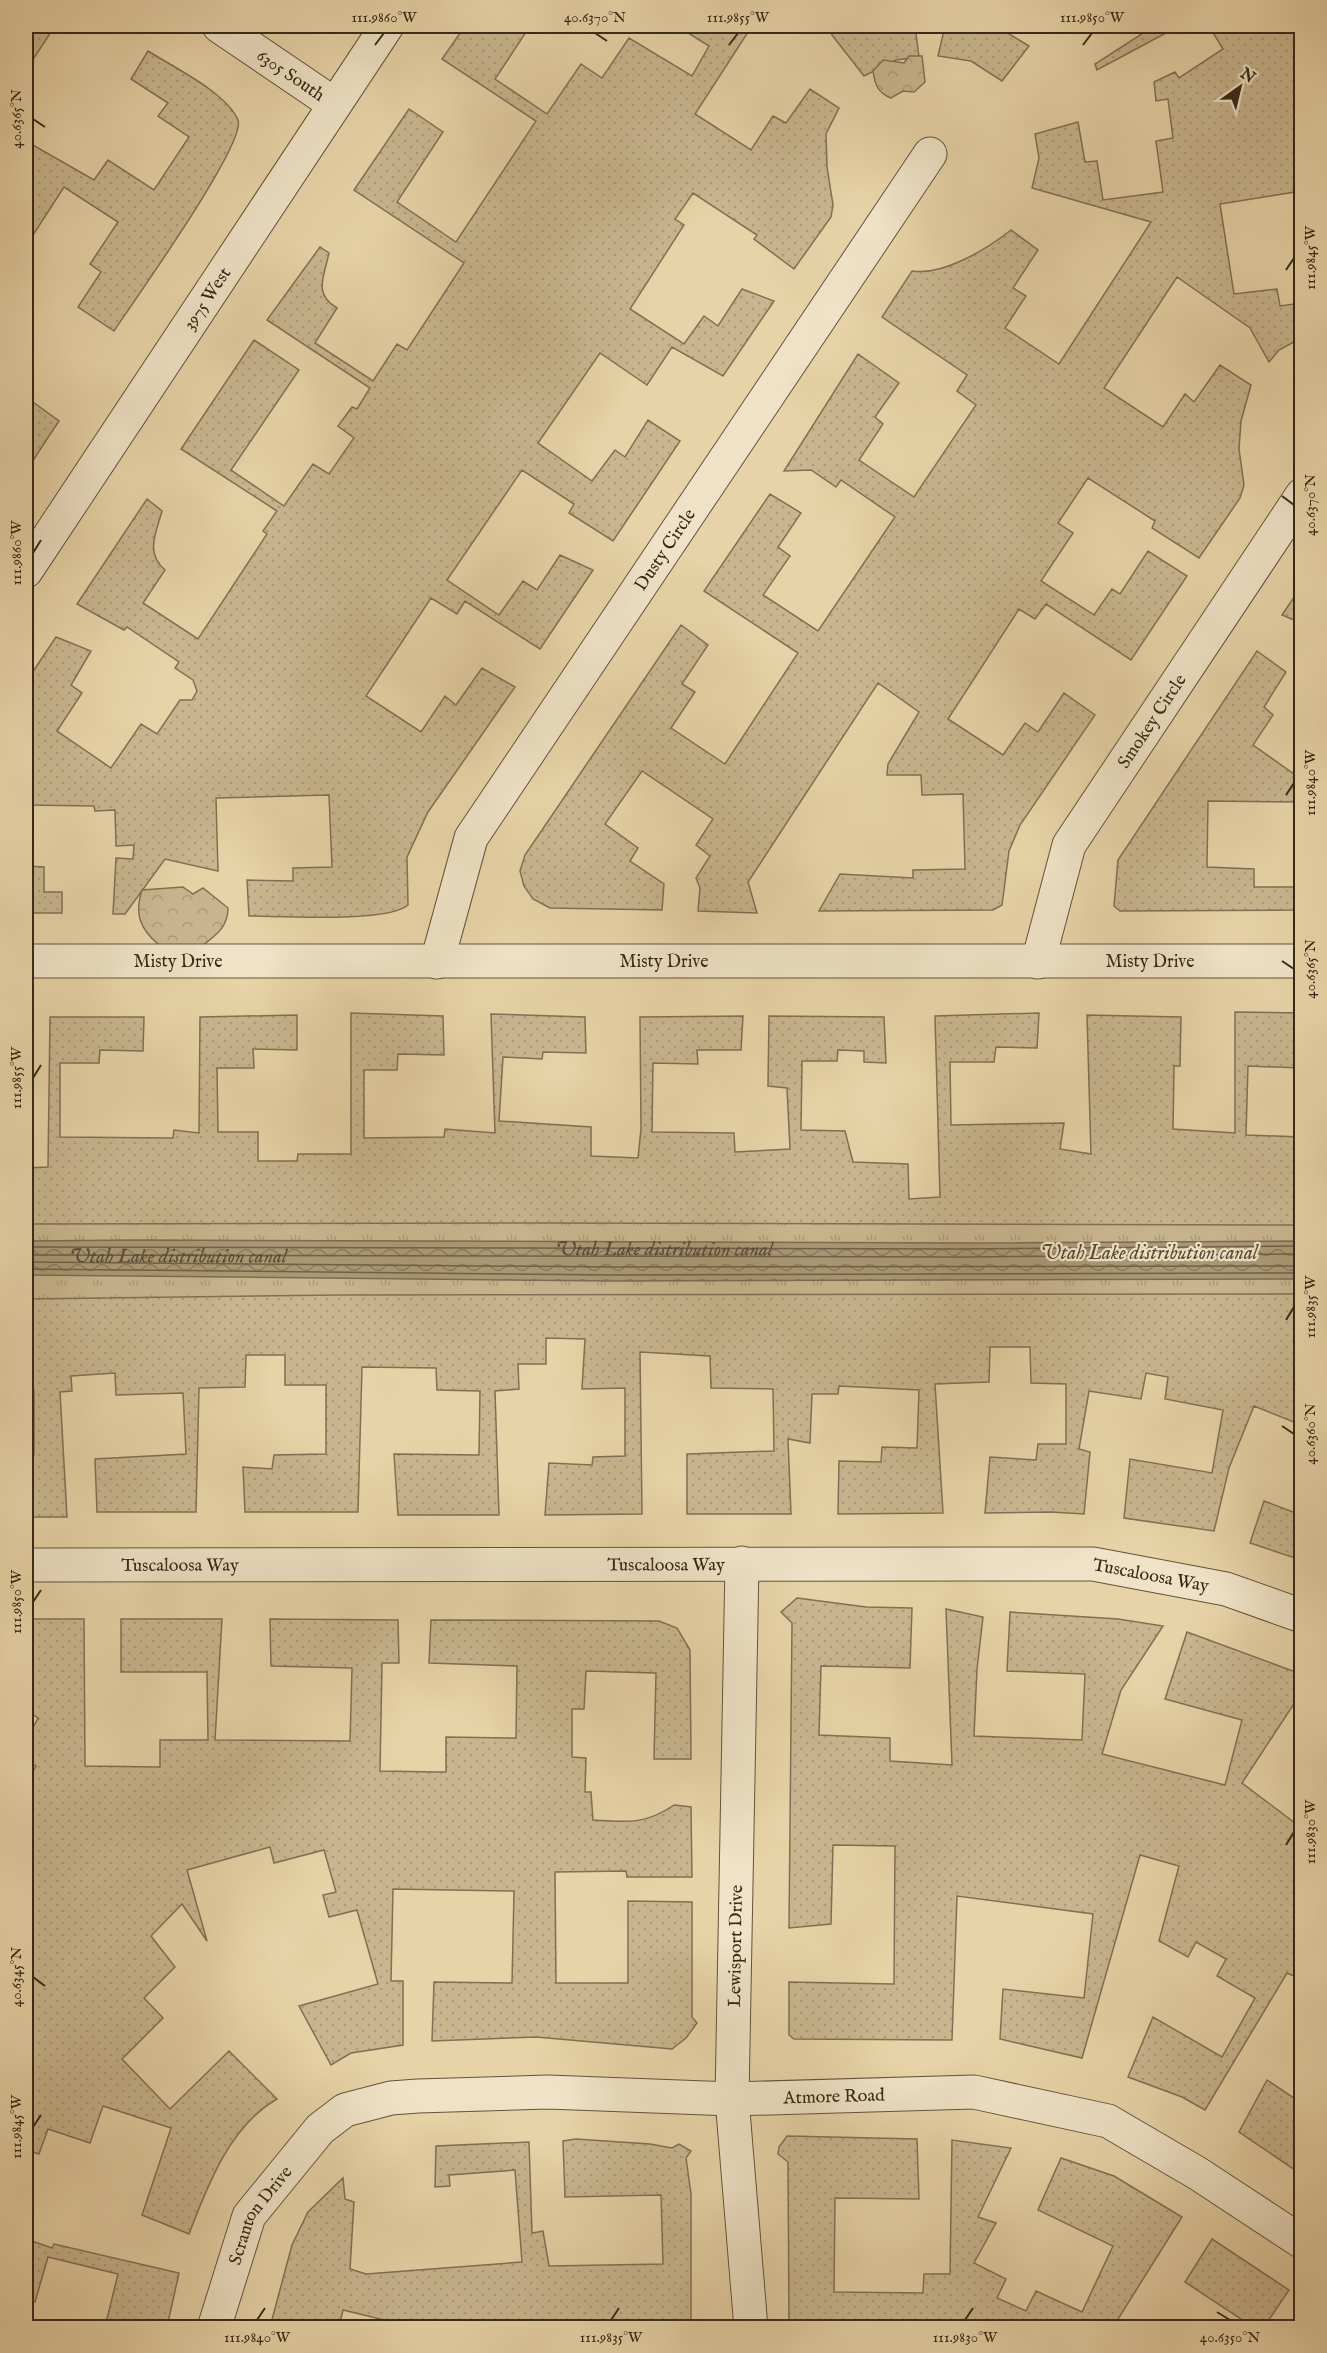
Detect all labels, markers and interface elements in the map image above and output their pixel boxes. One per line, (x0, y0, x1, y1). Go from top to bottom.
text: 111.9860°W (351, 8, 417, 27)
text: 40.6370°N (564, 8, 626, 27)
text: 111.9855°W (707, 8, 770, 27)
text: 111.9850°W (1060, 8, 1125, 27)
street label: 6305 South (252, 45, 329, 108)
north arrow (1210, 57, 1270, 117)
text: N (1235, 64, 1259, 88)
text: 40.6365°N (7, 89, 26, 149)
text: 111.9845°W (1301, 225, 1320, 290)
street label: 3975 West (179, 263, 237, 335)
text: 40.6370°N (1301, 474, 1320, 536)
street label: Dusty Circle (630, 505, 702, 596)
text: 111.9860°W (7, 520, 26, 586)
street label: Smokey Circle (1113, 670, 1192, 773)
text: 111.9840°W (1301, 749, 1320, 816)
text: 40.6365°N (1301, 939, 1320, 999)
street label: Misty Drive (133, 951, 223, 974)
street label: Misty Drive (619, 951, 709, 974)
street label: Misty Drive (1105, 951, 1195, 974)
text: 111.9855°W (7, 1046, 26, 1109)
water label: Utah Lake distribution canal (555, 1237, 775, 1263)
water label: Utah Lake distribution canal (1040, 1241, 1260, 1266)
water label: Utah Lake distribution canal (69, 1244, 289, 1270)
text: 111.9835°W (1301, 1275, 1320, 1338)
text: 40.6360°N (1301, 1403, 1320, 1465)
street label: Tuscaloosa Way (607, 1554, 725, 1577)
street label: Tuscaloosa Way (1091, 1554, 1211, 1599)
street label: Tuscaloosa Way (121, 1555, 239, 1578)
text: 111.9850°W (7, 1569, 26, 1634)
text: 111.9830°W (1301, 1799, 1320, 1864)
street label: Lewisport Drive (724, 1885, 749, 2007)
text: 40.6345°N (7, 1947, 26, 2007)
street label: Atmore Road (782, 2085, 886, 2111)
text: 111.9845°W (7, 2094, 26, 2159)
street label: Scranton Drive (224, 2162, 298, 2268)
text: 111.9840°W (224, 2328, 291, 2347)
text: 111.9835°W (580, 2328, 643, 2347)
text: 111.9830°W (933, 2328, 998, 2347)
text: 40.6350°N (1200, 2328, 1260, 2347)

